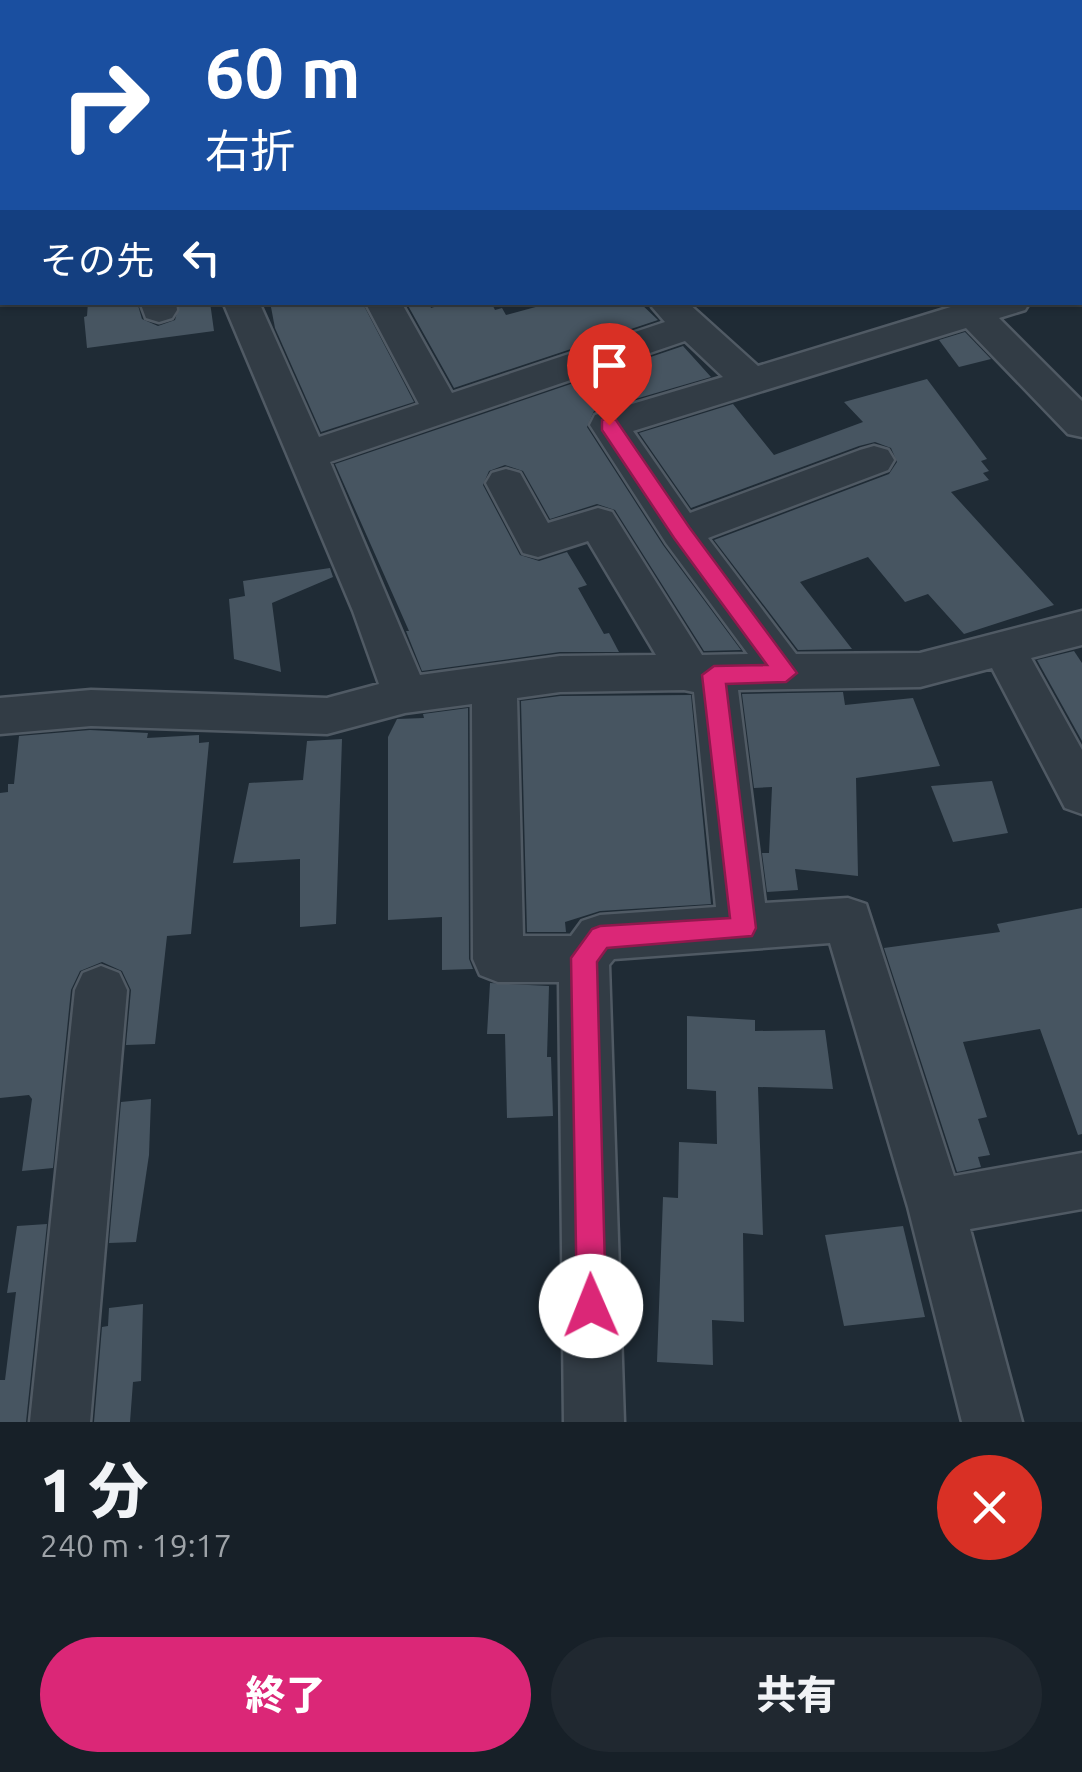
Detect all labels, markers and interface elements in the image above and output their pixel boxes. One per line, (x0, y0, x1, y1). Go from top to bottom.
text: 60 m (205, 33, 361, 111)
icon: right (40, 40, 170, 170)
text: 右折 (205, 125, 295, 176)
icon: left (174, 230, 229, 285)
text: その先 (40, 239, 154, 281)
pin (567, 323, 652, 426)
icon: arrive (582, 338, 637, 393)
position arrow (539, 1254, 643, 1358)
button: close (937, 1455, 1042, 1560)
text: 1 分 (40, 1456, 148, 1523)
text: 240 m · 19:17 (40, 1527, 232, 1563)
button: 終了 (40, 1637, 531, 1752)
button: 共有 (551, 1637, 1042, 1752)

